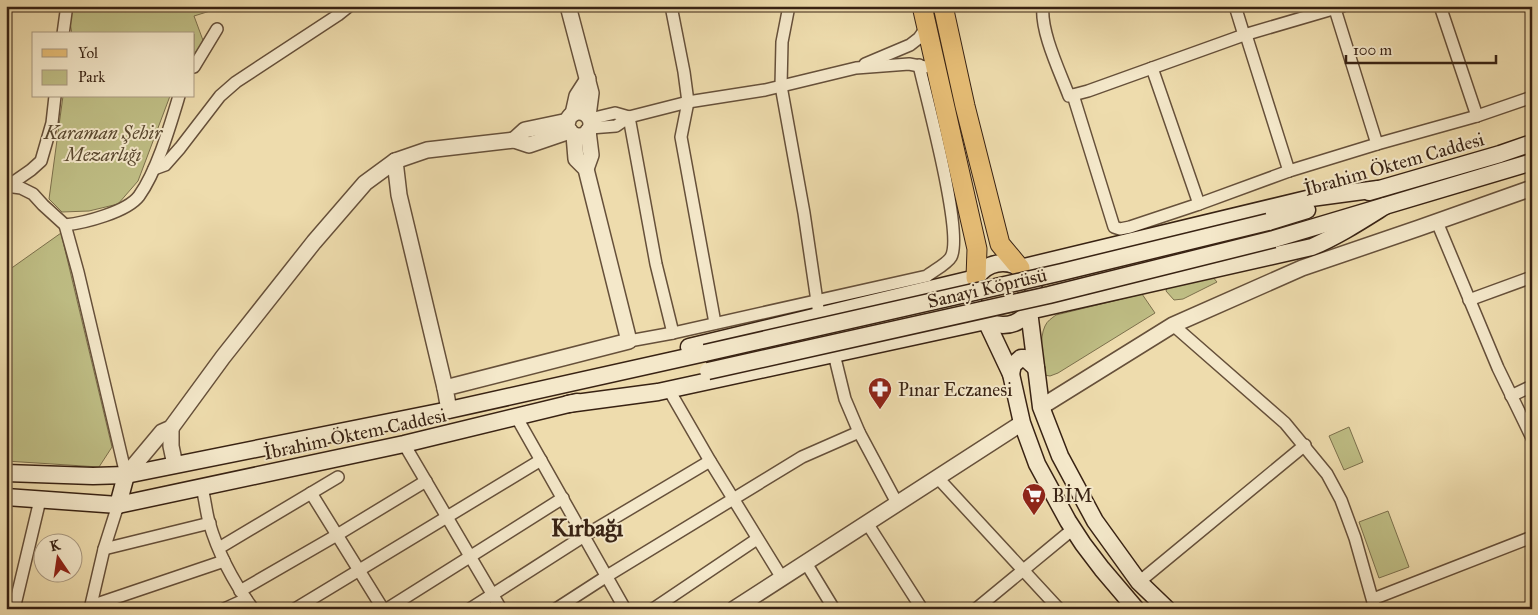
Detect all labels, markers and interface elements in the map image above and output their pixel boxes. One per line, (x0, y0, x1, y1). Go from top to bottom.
legend (32, 32, 195, 98)
scale bar (1346, 32, 1496, 64)
text: 100 m (1353, 41, 1393, 59)
text: Yol (78, 44, 99, 62)
text: Park (78, 68, 105, 86)
park label: Karaman Şehir Mezarlığı (43, 121, 163, 166)
street label: İbrahim Öktem Caddesi (1301, 127, 1487, 201)
street label: Sanayi Köprüsü (925, 263, 1049, 313)
pharmacy icon: Pınar Eczanesi (867, 376, 893, 410)
place label: Pınar Eczanesi (898, 378, 1012, 401)
street label: İbrahim Öktem Caddesi (262, 403, 448, 465)
supermarket icon: BİM (1021, 482, 1047, 516)
place label: BİM (1052, 484, 1092, 507)
district label: Kırbağı (551, 513, 624, 543)
north arrow (32, 532, 82, 582)
text: K (48, 536, 63, 555)

